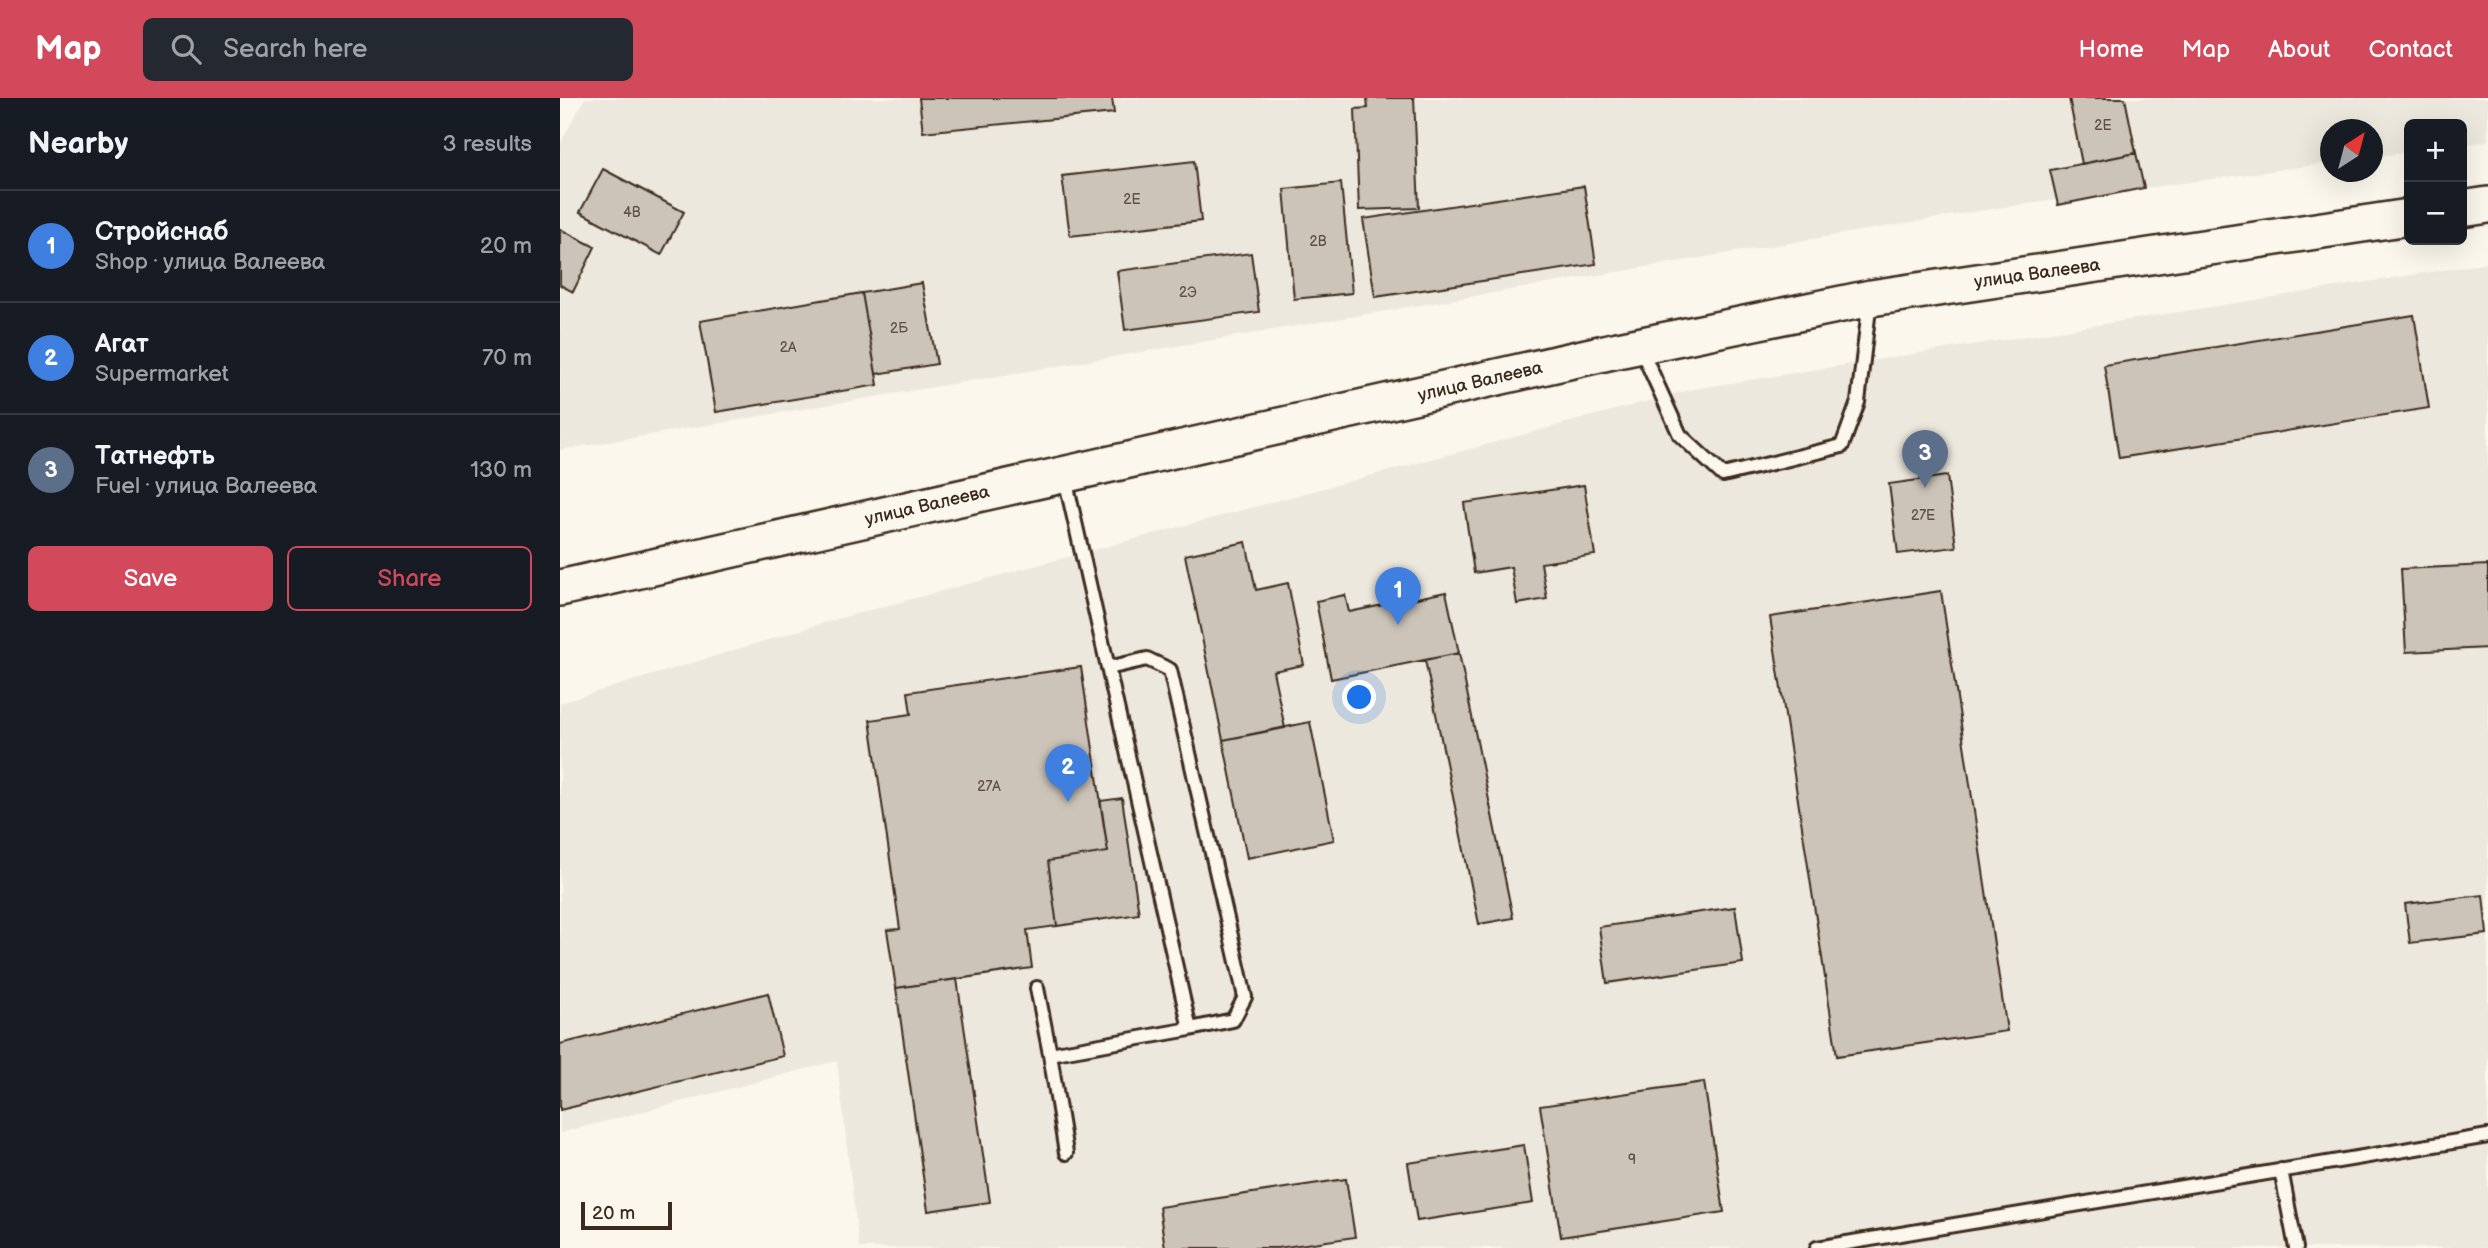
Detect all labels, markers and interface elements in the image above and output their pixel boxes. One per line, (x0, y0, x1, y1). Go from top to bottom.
search box (143, 18, 633, 81)
text: Map (35, 29, 101, 69)
icon: search (167, 30, 205, 68)
text: Search here (223, 34, 367, 65)
text: Home (2079, 35, 2144, 64)
text: Map (2182, 35, 2230, 64)
text: About (2268, 35, 2330, 64)
text: Contact (2368, 35, 2453, 64)
house number: 2Е (2094, 117, 2112, 134)
north arrow (2320, 119, 2383, 182)
map controls (2404, 119, 2467, 245)
button: + (2404, 119, 2467, 182)
text: Nearby (28, 126, 128, 162)
text: 3 results (443, 130, 532, 158)
button: − (2404, 182, 2467, 245)
house number: 2Е (1123, 191, 1141, 208)
house number: 4В (623, 204, 641, 221)
text: Стройснаб (95, 217, 229, 248)
text: 1 (46, 232, 56, 260)
text: 20 m (480, 232, 532, 260)
house number: 2В (1309, 233, 1327, 250)
text: Shop · улица Валеева (95, 248, 325, 276)
street label: улица Валеева (1973, 254, 2102, 293)
house number: 2Э (1179, 284, 1197, 301)
house number: 2Б (890, 320, 908, 337)
text: Агат (95, 329, 149, 360)
house number: 2А (780, 339, 797, 356)
text: 2 (44, 344, 58, 372)
text: 70 m (482, 344, 532, 372)
street label: улица Валеева (1416, 357, 1545, 406)
text: Supermarket (95, 360, 229, 388)
pin: 3 (1902, 430, 1948, 488)
text: Татнефть (95, 441, 215, 472)
text: 3 (44, 456, 58, 484)
text: 130 m (470, 456, 532, 484)
text: Fuel · улица Валеева (95, 472, 317, 500)
street label: улица Валеева (863, 481, 992, 530)
house number: 27Е (1911, 507, 1935, 524)
button: Save (28, 546, 273, 611)
button: Share (287, 546, 532, 611)
pin: 1 (1375, 567, 1421, 625)
your location (1342, 680, 1376, 714)
pin: 2 (1045, 744, 1091, 802)
house number: 27А (977, 778, 1001, 795)
house number: 9 (1628, 1151, 1636, 1168)
scale bar (581, 1199, 672, 1231)
text: 20 m (592, 1202, 635, 1225)

